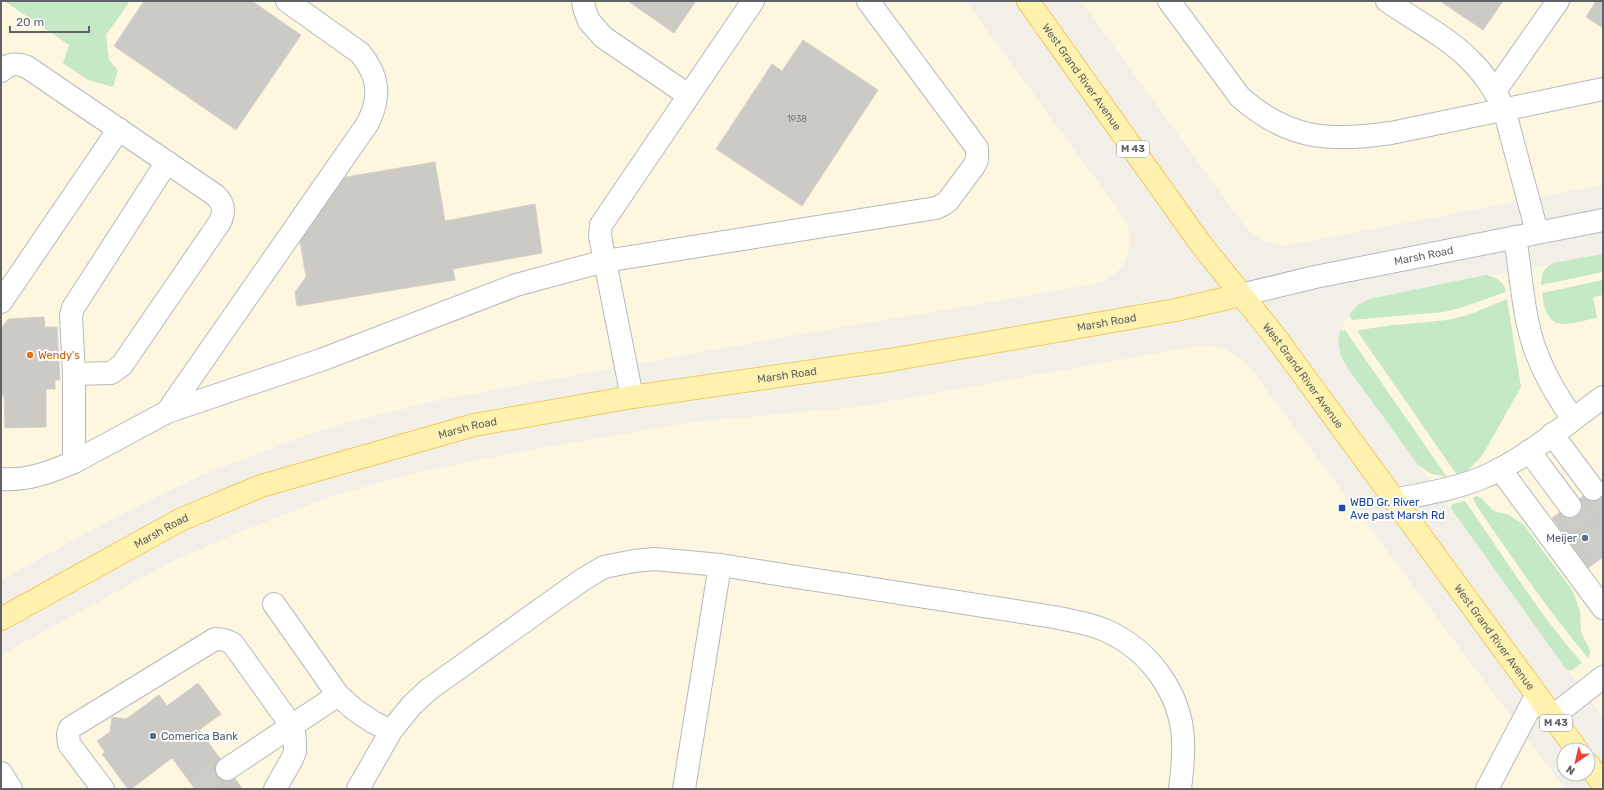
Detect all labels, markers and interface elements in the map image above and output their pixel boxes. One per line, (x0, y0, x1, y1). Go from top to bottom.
scale bar (10, 8, 89, 34)
text: 20 m (16, 15, 44, 29)
street label: West Grand River Avenue (1040, 21, 1124, 133)
house number: 1938 (787, 114, 807, 124)
road number: M 43 (1117, 141, 1149, 157)
street label: Marsh Road (1393, 243, 1454, 268)
street label: Marsh Road (1076, 311, 1137, 334)
street label: West Grand River Avenue (1260, 320, 1346, 431)
place label: Wendy's (38, 349, 80, 362)
marker: Wendy's (25, 350, 35, 360)
street label: Marsh Road (756, 364, 818, 385)
street label: Marsh Road (437, 415, 498, 441)
place label: WBD Gr. River Ave past Marsh Rd (1350, 496, 1445, 522)
marker: WBD Gr. River Ave past Marsh Rd (1337, 503, 1347, 513)
street label: Marsh Road (132, 511, 190, 551)
place label: Meijer (1546, 532, 1578, 545)
marker: Meijer (1580, 533, 1590, 543)
street label: West Grand River Avenue (1452, 582, 1538, 693)
road number: M 43 (1540, 715, 1572, 731)
place label: Comerica Bank (161, 730, 238, 743)
marker: Comerica Bank (148, 731, 158, 741)
north arrow (1556, 742, 1596, 782)
text: N (1564, 762, 1578, 777)

